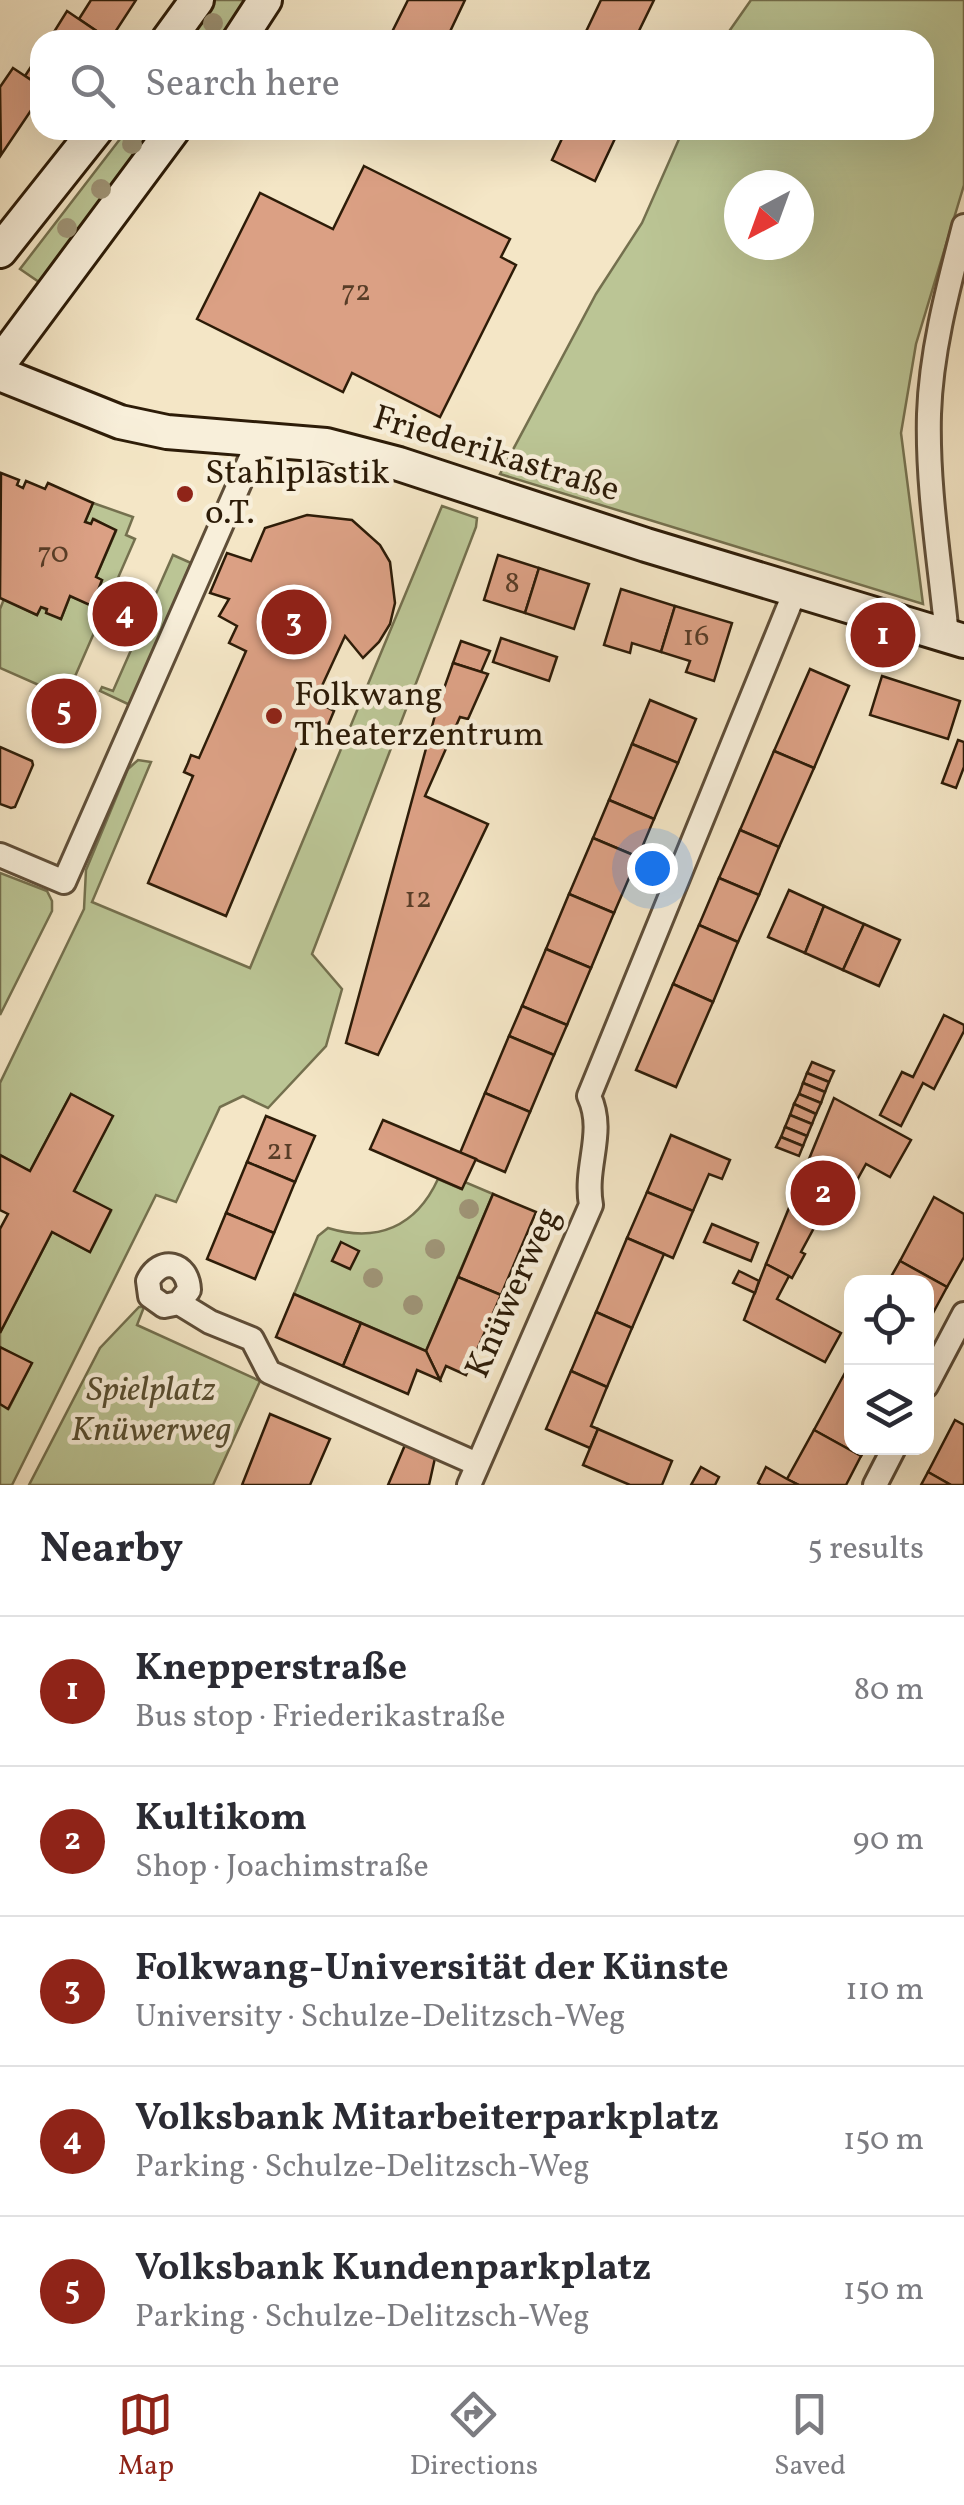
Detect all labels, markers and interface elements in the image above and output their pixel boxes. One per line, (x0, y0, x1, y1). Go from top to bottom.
search box (30, 30, 934, 140)
icon: search (65, 58, 120, 113)
text: Search here (145, 59, 340, 112)
north arrow (724, 170, 814, 260)
house number: 72 (341, 271, 371, 313)
street label: Friederikastraße (367, 395, 625, 515)
place label: Stahlplastik o.T. (205, 450, 390, 538)
marker: Stahlplastik o.T. (174, 483, 196, 505)
house number: 70 (37, 533, 69, 575)
house number: 8 (504, 563, 520, 605)
pin: 4 (92, 576, 158, 652)
pin: 3 (262, 584, 326, 660)
pin: 1 (850, 598, 916, 672)
house number: 16 (683, 616, 709, 658)
place label: Folkwang Theaterzentrum (294, 672, 544, 760)
pin: 5 (32, 674, 96, 748)
marker: Folkwang Theaterzentrum (263, 705, 285, 727)
your location (627, 843, 678, 894)
house number: 12 (404, 878, 432, 920)
house number: 21 (266, 1130, 294, 1172)
pin: 2 (790, 1156, 856, 1230)
street label: Knüwerweg (455, 1200, 573, 1386)
map controls (844, 1275, 934, 1455)
button: locate (844, 1275, 934, 1365)
button: layers (844, 1365, 934, 1455)
park label: Spielplatz Knüwerweg (71, 1367, 231, 1455)
text: Nearby (40, 1521, 183, 1580)
text: 5 results (807, 1528, 924, 1572)
text: Knepperstraße (135, 1643, 407, 1696)
text: 1 (66, 1669, 79, 1713)
text: 80 m (854, 1669, 924, 1713)
text: Bus stop · Friederikastraße (135, 1696, 506, 1740)
text: Kultikom (135, 1793, 307, 1846)
text: 2 (64, 1819, 81, 1863)
text: 90 m (853, 1819, 924, 1863)
text: Shop · Joachimstraße (135, 1846, 429, 1890)
text: Folkwang-Universität der Künste (135, 1943, 729, 1996)
text: 3 (64, 1969, 81, 2013)
text: 110 m (845, 1969, 924, 2013)
text: University · Schulze-Delitzsch-Weg (135, 1996, 625, 2040)
text: Volksbank Mitarbeiterparkplatz (135, 2093, 719, 2146)
text: 4 (63, 2119, 82, 2163)
text: 150 m (843, 2119, 924, 2163)
text: Parking · Schulze-Delitzsch-Weg (135, 2146, 590, 2190)
text: Volksbank Kundenparkplatz (135, 2243, 651, 2296)
text: 5 (65, 2269, 80, 2313)
text: 150 m (843, 2269, 924, 2313)
text: Parking · Schulze-Delitzsch-Weg (135, 2296, 590, 2340)
tab: Map (118, 2387, 174, 2486)
tab: Directions (410, 2387, 538, 2486)
tab: Saved (774, 2387, 846, 2486)

